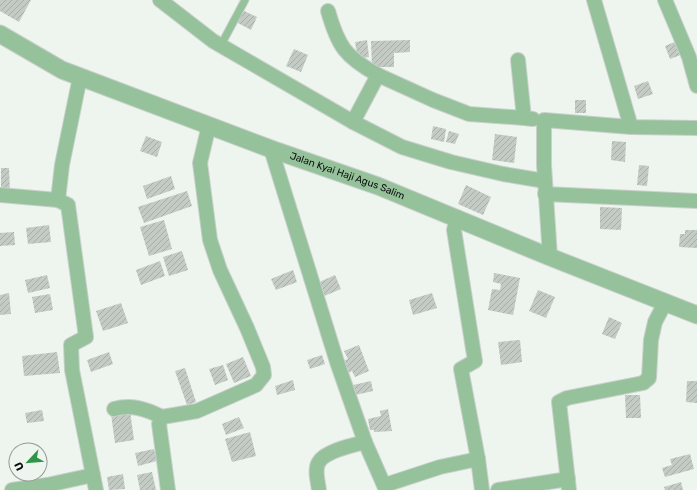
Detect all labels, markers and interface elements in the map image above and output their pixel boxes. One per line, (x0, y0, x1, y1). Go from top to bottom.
street label: Jalan Kyai Haji Agus Salim (288, 150, 407, 202)
north arrow (8, 442, 48, 482)
text: U (12, 460, 27, 473)

